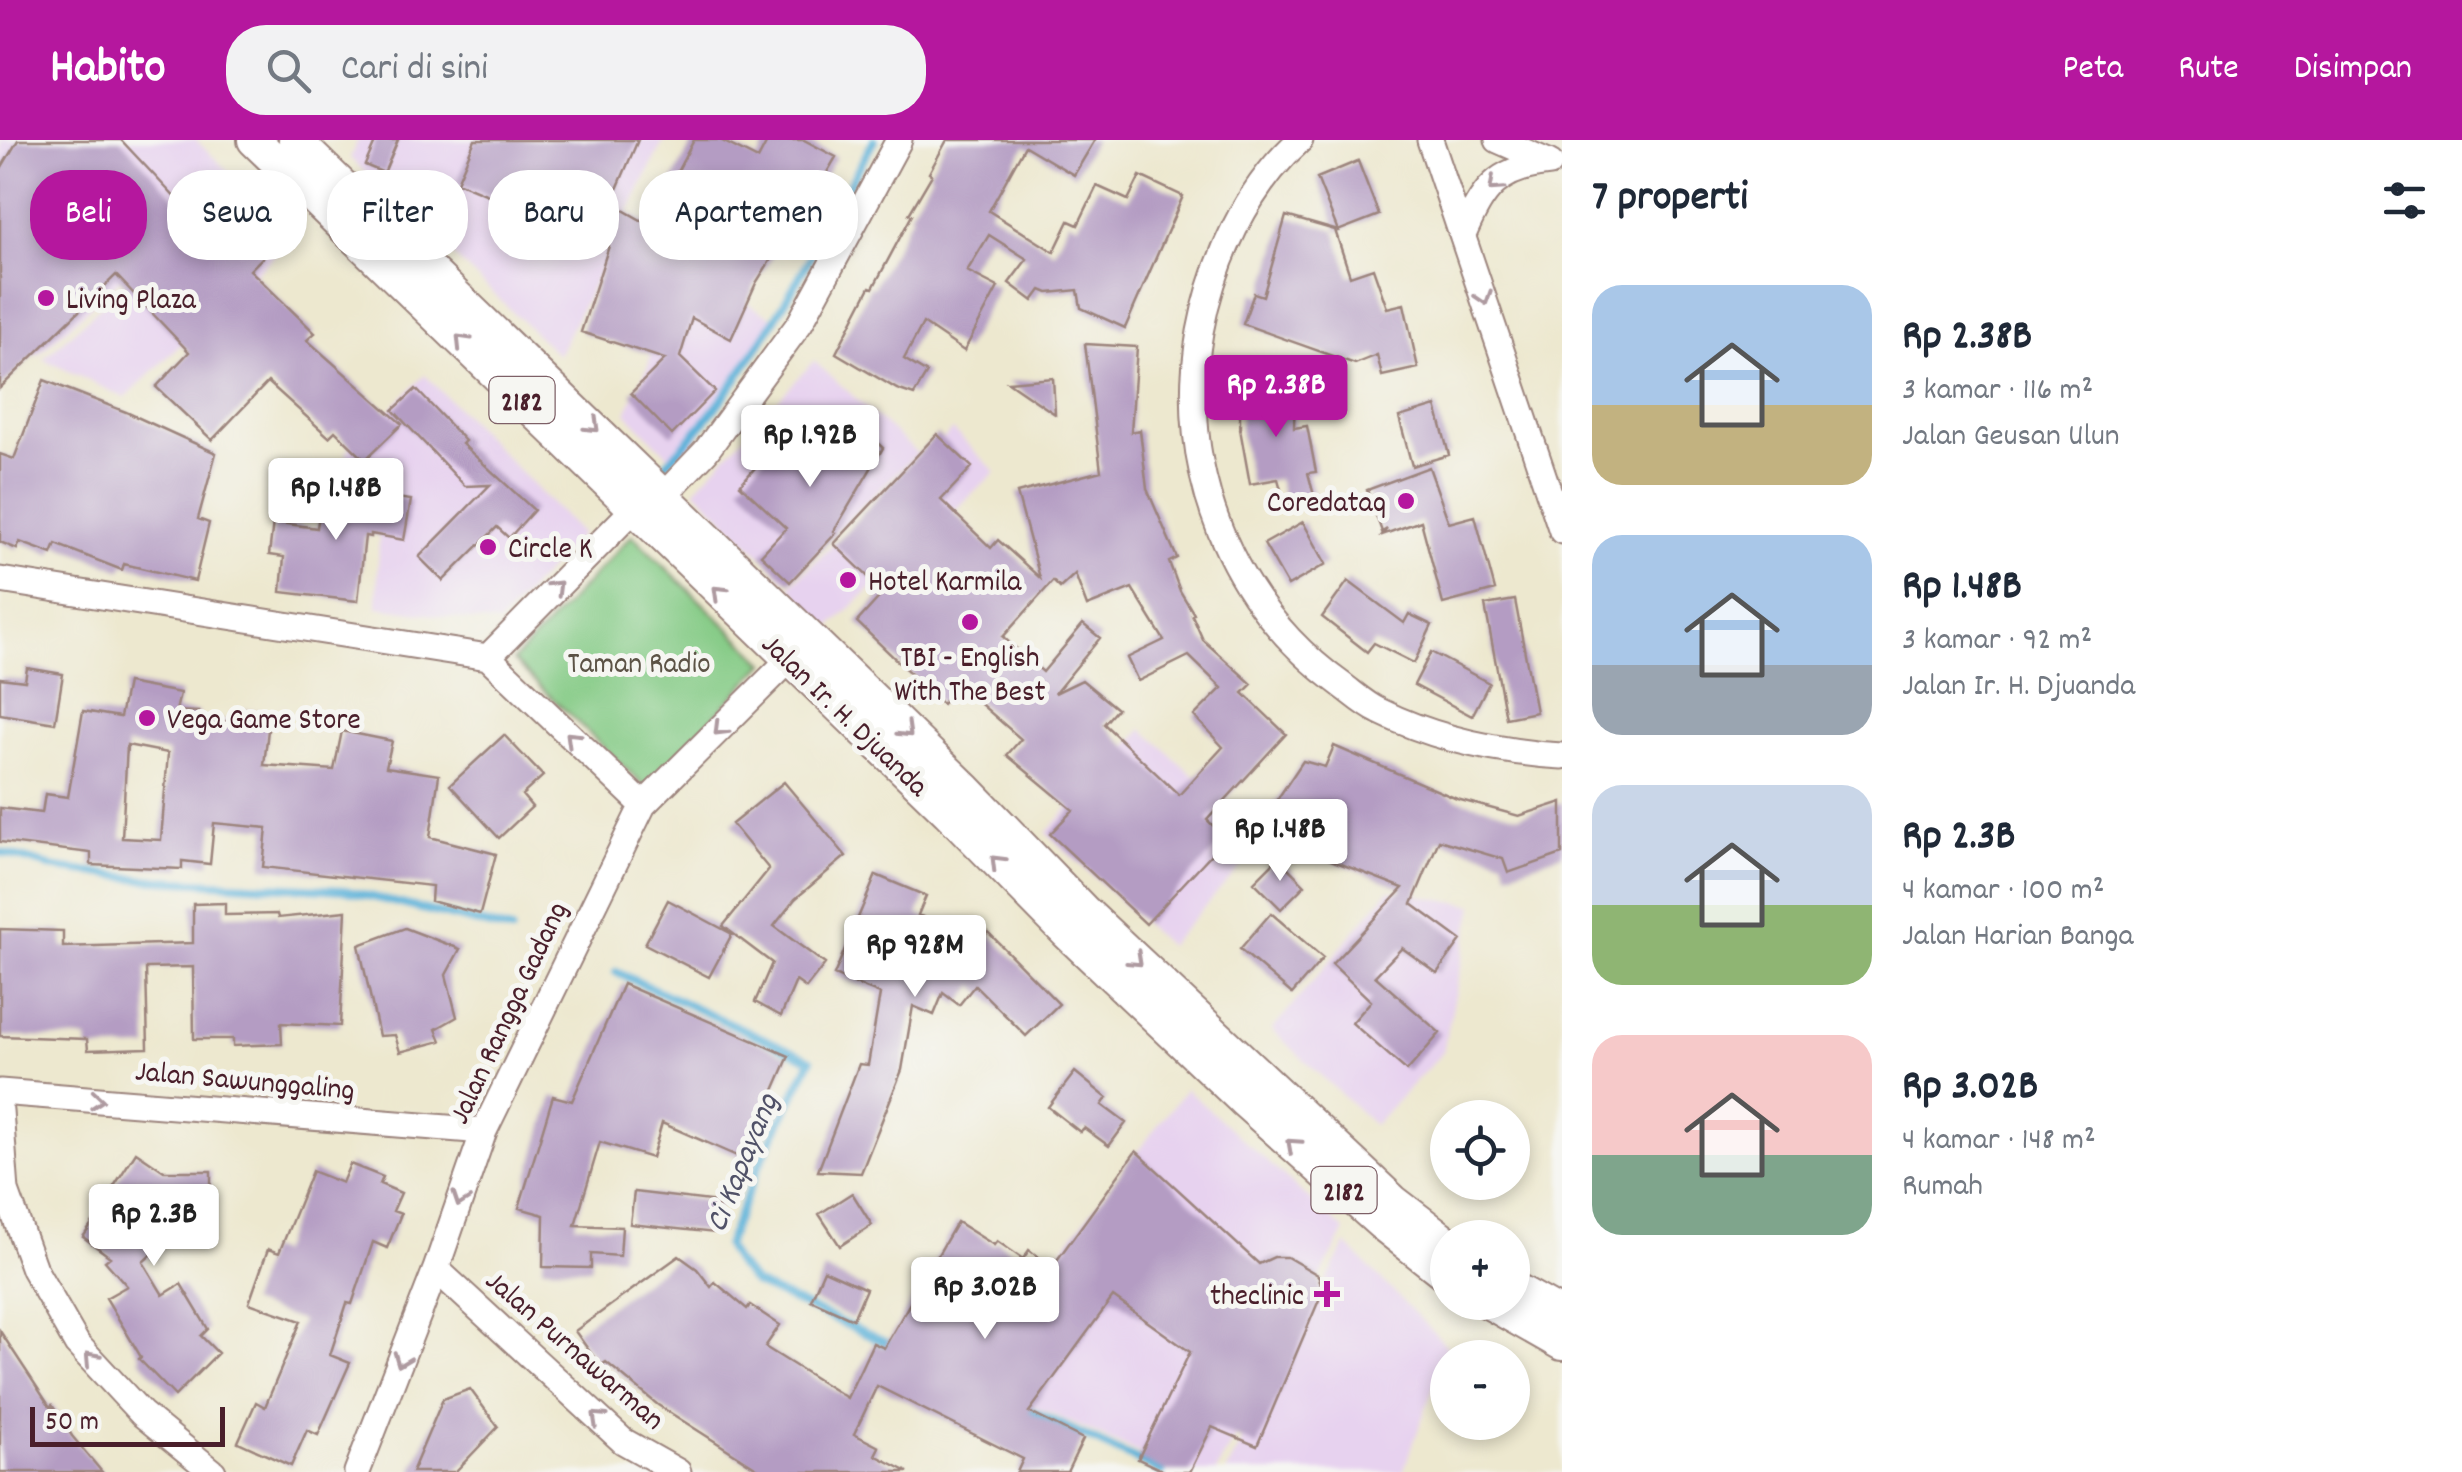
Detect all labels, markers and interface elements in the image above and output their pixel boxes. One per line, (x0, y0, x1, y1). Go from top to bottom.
search box (226, 25, 926, 115)
text: Habito (50, 36, 166, 105)
icon: search (261, 43, 316, 98)
text: Cari di sini (341, 43, 488, 98)
text: Peta (2063, 45, 2123, 95)
text: Rute (2178, 45, 2239, 95)
text: Disimpan (2294, 45, 2412, 95)
chip: Beli (30, 170, 147, 260)
chip: Sewa (167, 170, 307, 260)
chip: Filter (327, 170, 468, 260)
chip: Baru (488, 170, 619, 260)
chip: Apartemen (639, 170, 858, 260)
text: 7 properti (1592, 170, 1748, 230)
one-way arrow (1489, 173, 1507, 191)
icon: filters (2377, 173, 2432, 228)
place label: Living Plaza (66, 281, 197, 324)
marker: Living Plaza (35, 287, 57, 309)
one-way arrow (1473, 289, 1493, 306)
text: Rp 2.38B (1902, 309, 2032, 369)
icon: home (1672, 325, 1792, 445)
one-way arrow (456, 334, 474, 352)
pin: Rp 2.38B (1173, 355, 1379, 440)
text: Rp 2.38B (1226, 364, 1326, 410)
text: 3 kamar · 116 m² (1902, 369, 2093, 415)
road number: 2182 (490, 377, 554, 423)
pin: Rp 1.92B (707, 405, 913, 490)
one-way arrow (581, 414, 599, 432)
text: Rp 1.92B (763, 414, 857, 460)
text: Jalan Geusan Ulun (1902, 415, 2120, 461)
pin: Rp 1.48B (233, 458, 439, 543)
text: Rp 1.48B (290, 467, 382, 513)
place label: Coredataq (1267, 484, 1386, 527)
marker: Coredataq (1395, 490, 1417, 512)
place label: Circle K (508, 530, 593, 573)
marker: Circle K (477, 536, 499, 558)
text: Rp 1.48B (1902, 559, 2022, 619)
place label: Hotel Karmila (868, 563, 1022, 606)
marker: Hotel Karmila (837, 569, 859, 591)
icon: home (1672, 575, 1792, 695)
one-way arrow (545, 581, 563, 599)
one-way arrow (713, 586, 731, 604)
marker: TBI - English With The Best (959, 611, 981, 633)
text: 3 kamar · 92 m² (1902, 619, 2092, 665)
street label: Jalan Ir. H. Djuanda (749, 626, 937, 809)
place label: TBI - English With The Best (894, 639, 1046, 716)
park label: Taman Radio (567, 645, 711, 688)
text: Jalan Ir. H. Djuanda (1902, 665, 2135, 711)
place label: Vega Game Store (167, 701, 361, 744)
marker: Vega Game Store (136, 707, 158, 729)
one-way arrow (713, 717, 731, 735)
one-way arrow (894, 719, 912, 737)
one-way arrow (566, 732, 584, 750)
pin: Rp 1.48B (1177, 799, 1383, 884)
text: Rp 1.48B (1234, 808, 1326, 854)
text: Rp 2.3B (1902, 809, 2015, 869)
icon: home (1672, 825, 1792, 945)
one-way arrow (991, 855, 1009, 873)
text: 4 kamar · 100 m² (1902, 869, 2104, 915)
street label: Jalan Rangga Gadang (441, 896, 582, 1132)
pin: Rp 928M (823, 915, 1007, 1000)
text: Jalan Harian Banga (1902, 915, 2134, 961)
text: Rp 928M (866, 924, 964, 970)
one-way arrow (1124, 948, 1142, 966)
street label: Jalan Sawunggaling (133, 1052, 356, 1115)
text: Rp 3.02B (1902, 1059, 2038, 1119)
icon: home (1672, 1075, 1792, 1195)
water label: Ci Kapayang (696, 1087, 794, 1240)
one-way arrow (90, 1089, 106, 1110)
map controls (1430, 1100, 1530, 1440)
button: locate (1430, 1100, 1530, 1200)
text: 4 kamar · 148 m² (1902, 1119, 2096, 1165)
one-way arrow (1286, 1139, 1305, 1157)
text: Rumah (1902, 1165, 1983, 1211)
road number: 2182 (1312, 1167, 1376, 1213)
pin: Rp 2.3B (62, 1184, 246, 1269)
one-way arrow (451, 1190, 472, 1207)
text: Rp 2.3B (111, 1193, 197, 1239)
button: + (1430, 1220, 1530, 1320)
pin: Rp 3.02B (882, 1257, 1088, 1342)
street label: Jalan Purnawarman (474, 1262, 672, 1443)
text: Rp 3.02B (933, 1266, 1037, 1312)
place label: theclinic (1210, 1277, 1304, 1320)
marker: theclinic (1314, 1281, 1340, 1307)
button: − (1430, 1340, 1530, 1440)
one-way arrow (392, 1350, 413, 1367)
one-way arrow (85, 1351, 103, 1370)
scale bar (30, 1402, 225, 1446)
text: 50 m (45, 1404, 99, 1444)
one-way arrow (591, 1412, 609, 1430)

